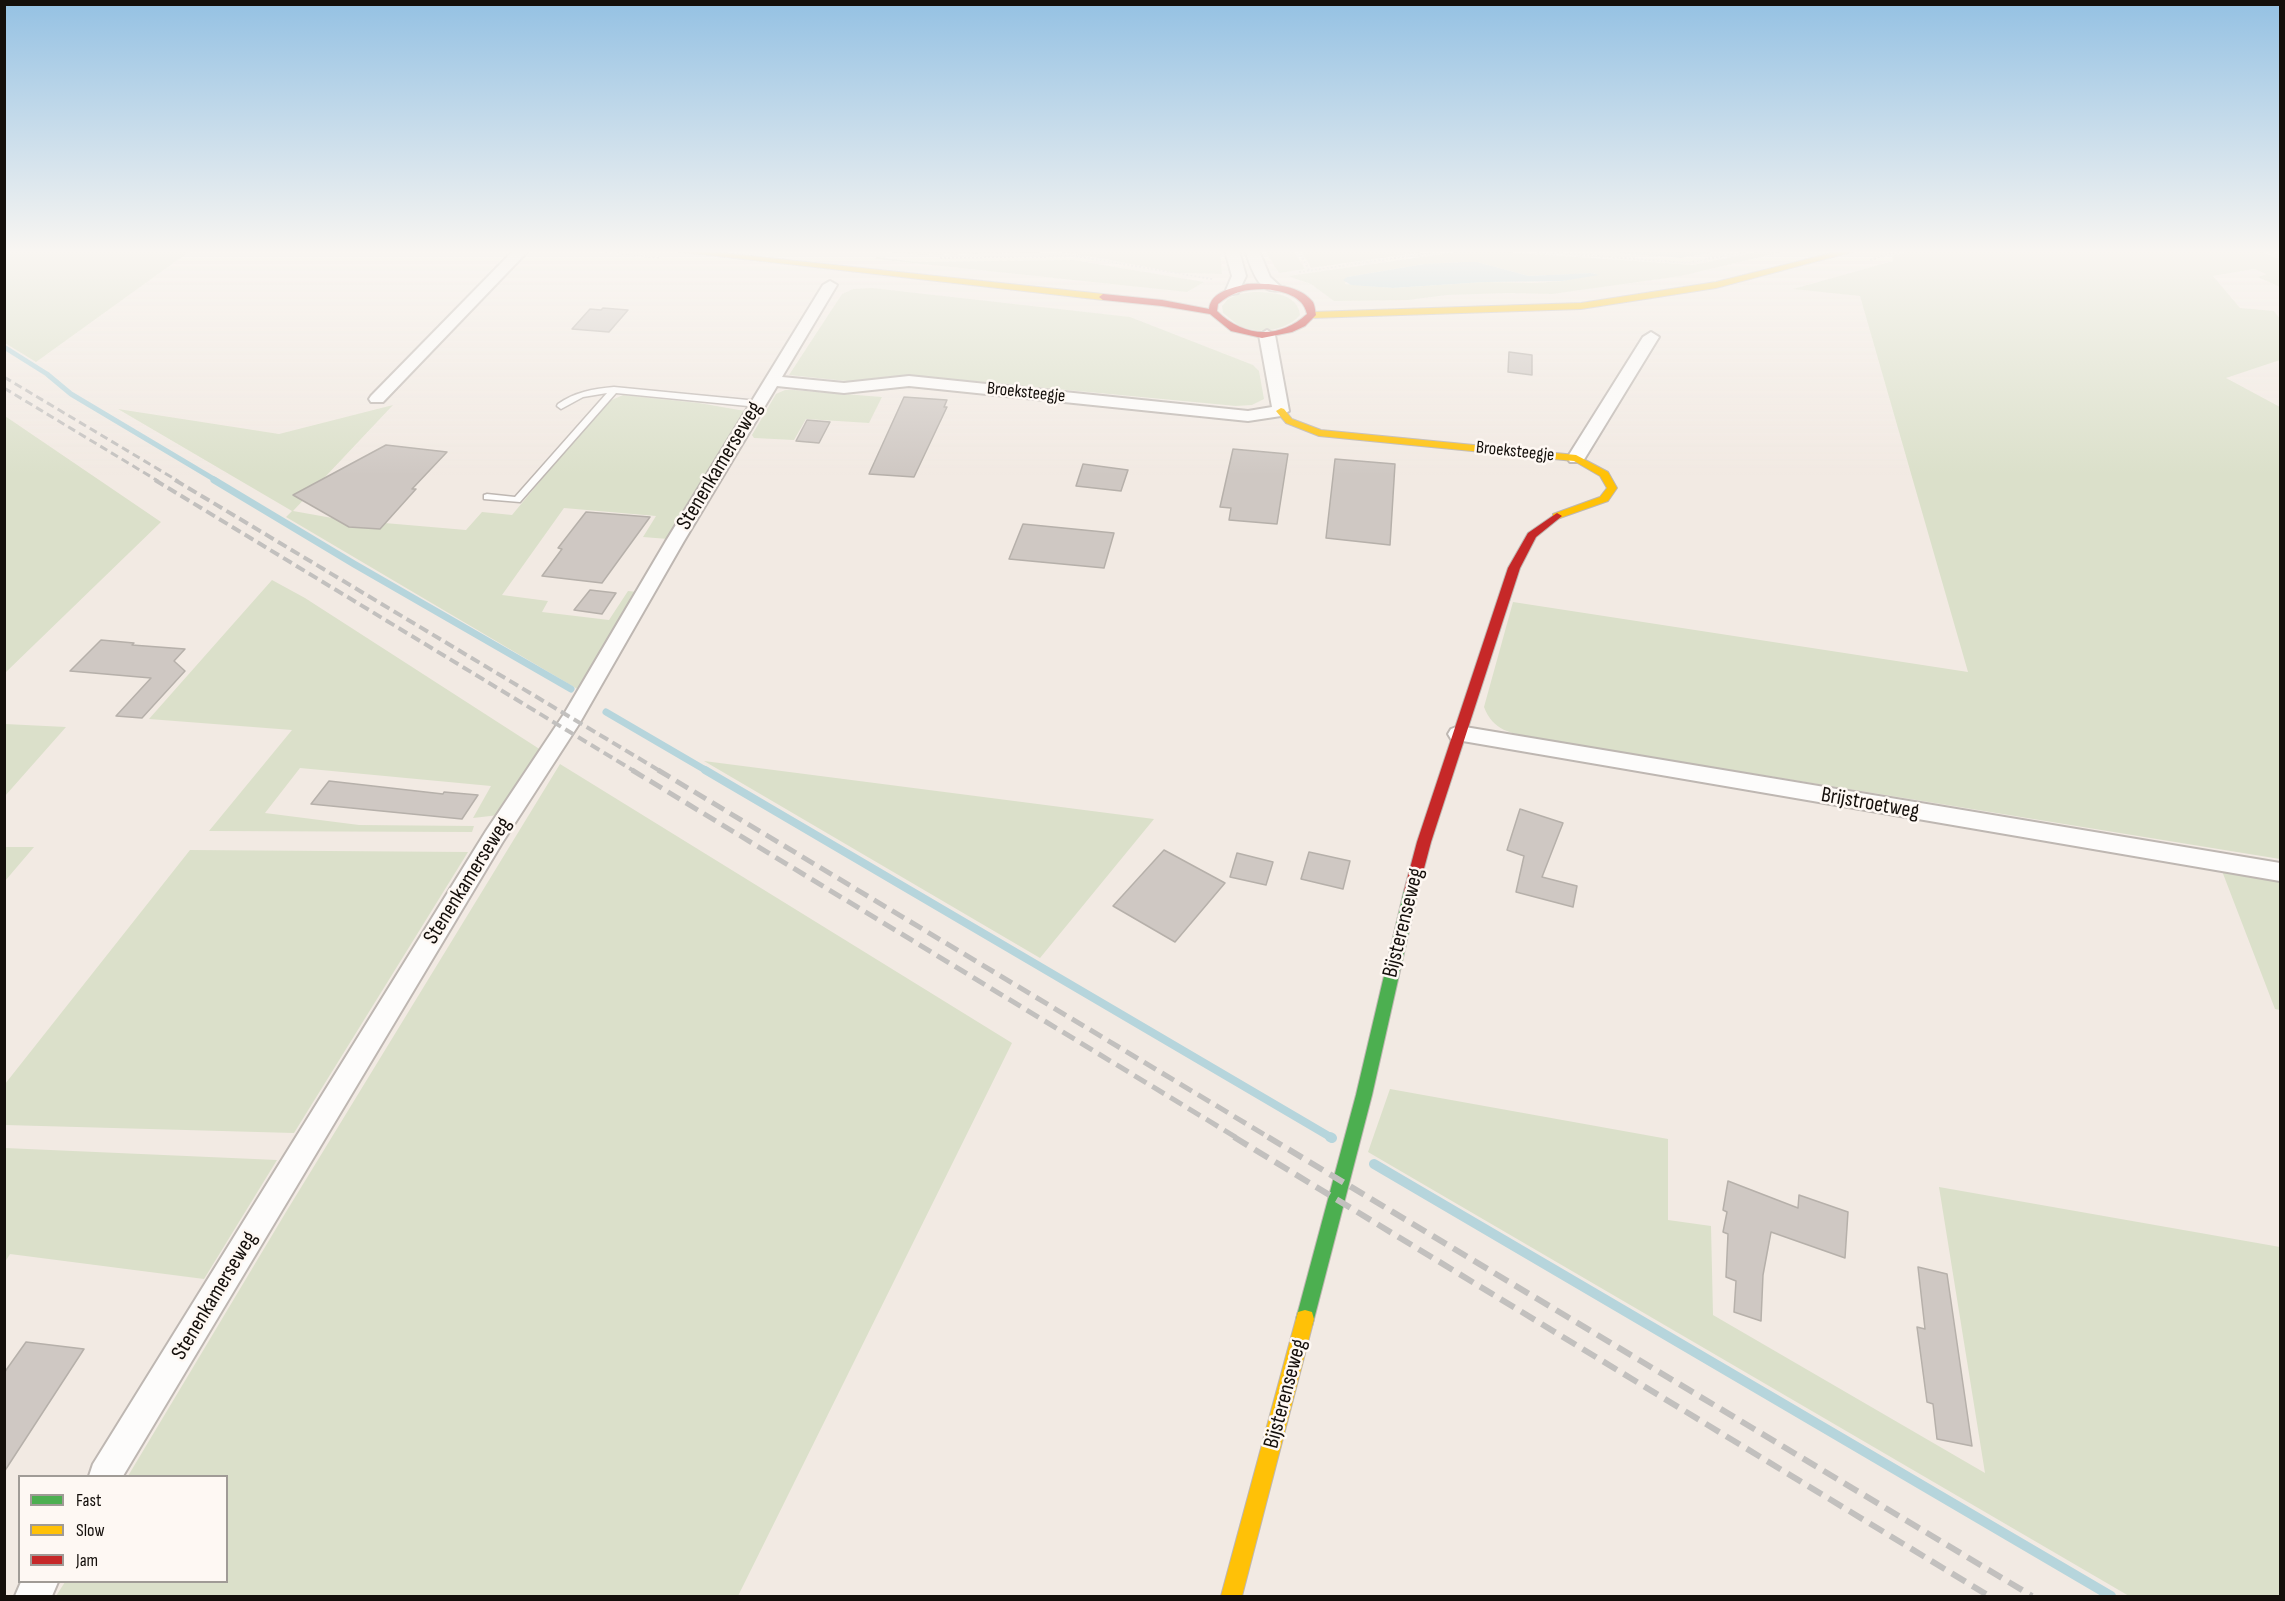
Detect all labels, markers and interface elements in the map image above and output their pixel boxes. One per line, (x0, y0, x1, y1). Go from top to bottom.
street label: Broeksteegje (986, 378, 1066, 408)
street label: Stenenkamerseweg (671, 397, 769, 535)
street label: Broeksteegje (1475, 437, 1555, 467)
street label: Brijstroetweg (1819, 782, 1921, 826)
street label: Stenenkamerseweg (418, 813, 518, 949)
street label: Bijsterenseweg (1378, 866, 1430, 980)
street label: Stenenkamerseweg (166, 1227, 264, 1365)
street label: Bijsterenseweg (1259, 1337, 1313, 1451)
legend (18, 1475, 228, 1583)
text: Fast (76, 1490, 101, 1511)
text: Slow (76, 1520, 105, 1541)
text: Jam (76, 1550, 98, 1571)

